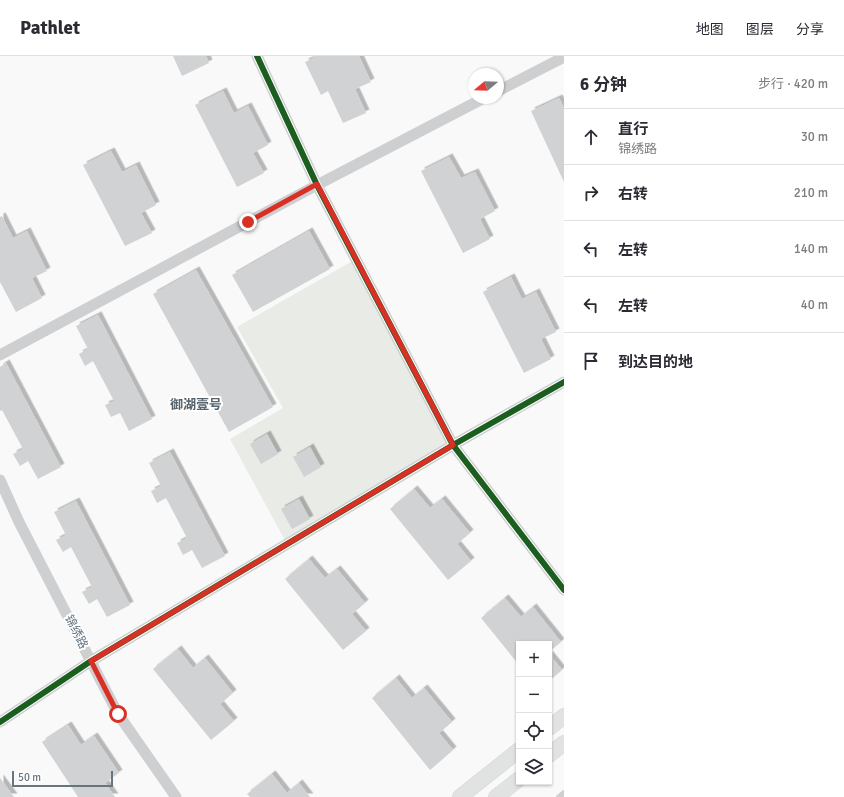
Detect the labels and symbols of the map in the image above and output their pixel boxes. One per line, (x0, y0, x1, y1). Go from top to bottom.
north arrow (468, 68, 504, 104)
route end (239, 213, 257, 231)
district label: 御湖壹号 (170, 397, 222, 413)
street label: 锦绣路 (61, 613, 91, 651)
route start (109, 705, 127, 723)
scale bar (12, 769, 113, 788)

